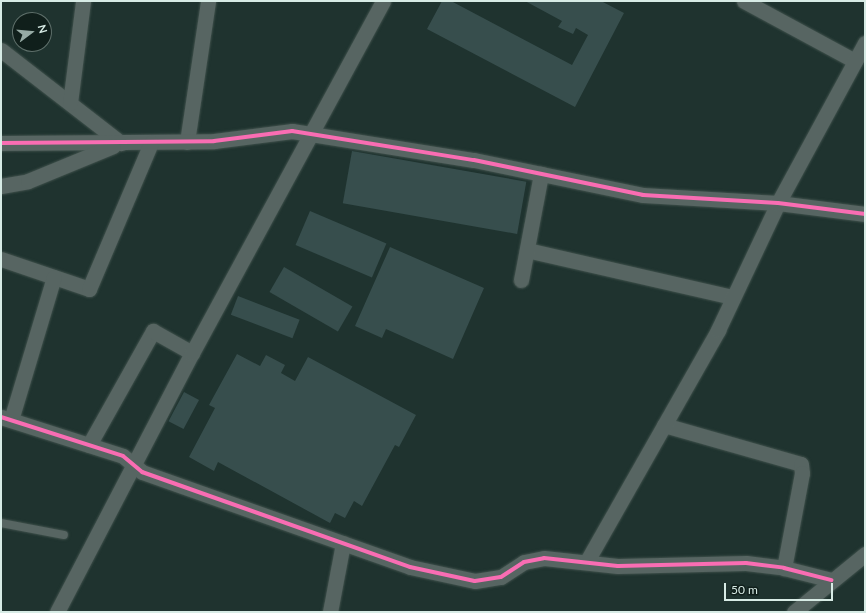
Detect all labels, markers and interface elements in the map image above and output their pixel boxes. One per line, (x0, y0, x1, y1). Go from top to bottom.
north arrow (12, 12, 52, 52)
text: N (36, 23, 50, 35)
scale bar (726, 575, 835, 601)
text: 50 m (731, 582, 758, 597)

